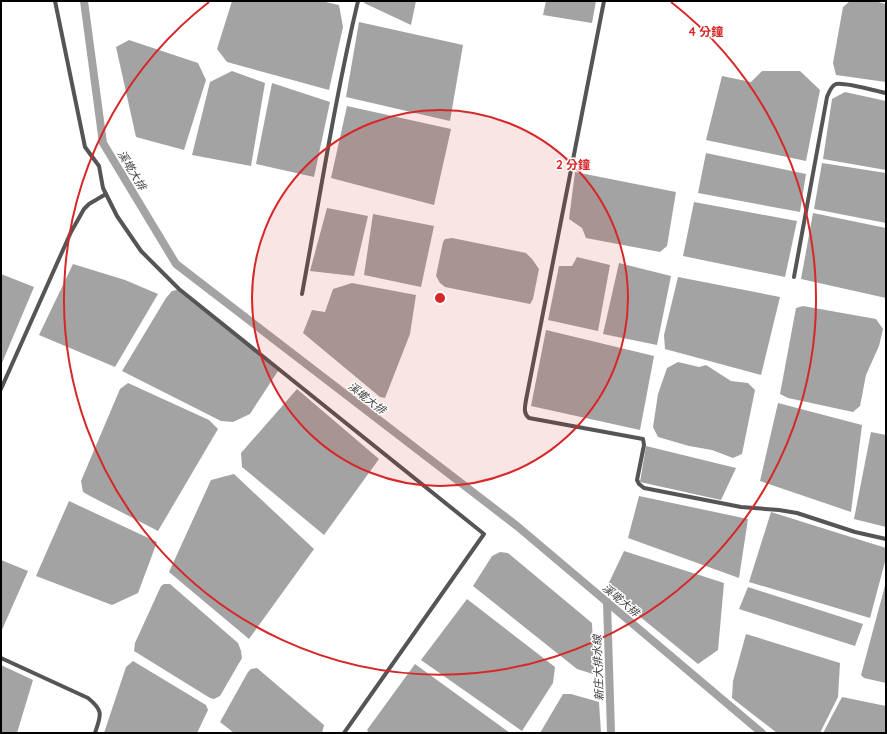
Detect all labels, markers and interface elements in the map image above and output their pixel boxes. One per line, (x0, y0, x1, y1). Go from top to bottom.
text: 4 分鐘 (689, 24, 723, 39)
water label: 溪墘大排 (115, 148, 150, 194)
text: 2 分鐘 (556, 157, 590, 172)
centre of rings (433, 291, 447, 305)
water label: 溪墘大排 (345, 379, 390, 418)
water label: 溪墘大排 (600, 580, 644, 621)
water label: 新庄大排水線 (590, 633, 606, 701)

